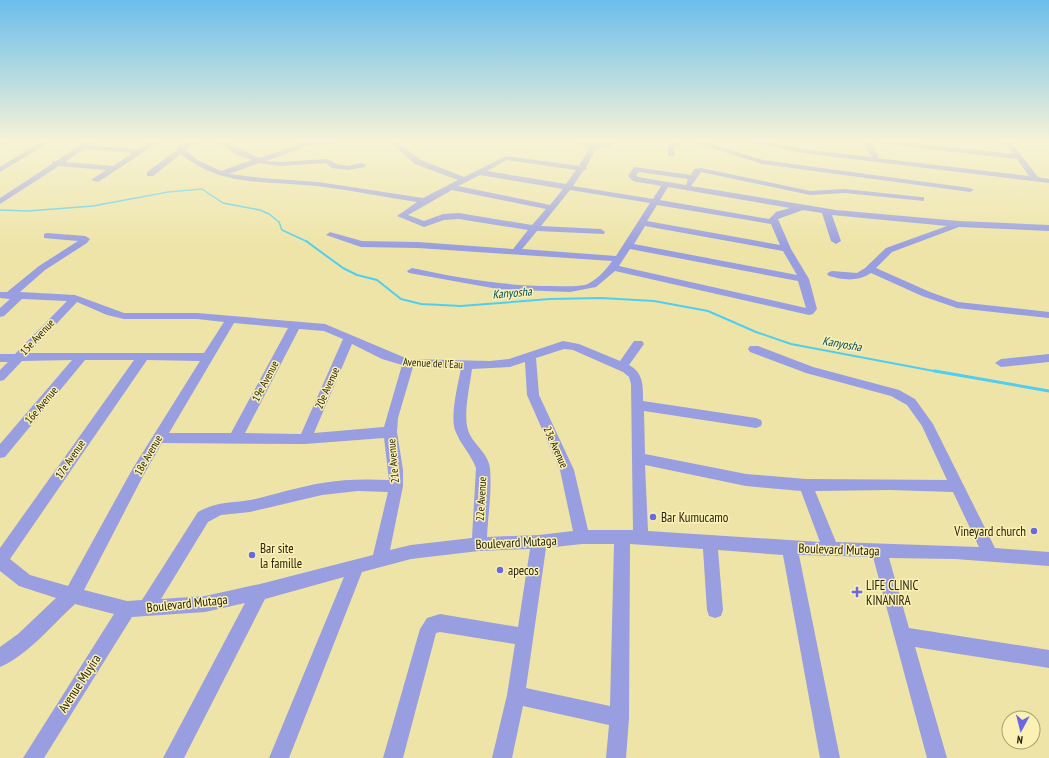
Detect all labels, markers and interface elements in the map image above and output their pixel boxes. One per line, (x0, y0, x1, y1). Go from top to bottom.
water label: Kanyosha (492, 283, 534, 302)
street label: 15e Avenue (17, 316, 58, 358)
water label: Kanyosha (821, 333, 864, 355)
street label: Avenue de l'Eau (403, 354, 464, 372)
street label: 19e Avenue (248, 358, 282, 404)
street label: 20e Avenue (312, 365, 343, 411)
street label: 16e Avenue (21, 383, 61, 426)
street label: 23e Avenue (541, 424, 572, 470)
street label: 18e Avenue (131, 432, 165, 478)
street label: 17e Avenue (52, 436, 88, 481)
street label: 21e Avenue (384, 438, 402, 484)
street label: 22e Avenue (473, 476, 489, 521)
place label: Bar Kumucamo (661, 509, 729, 526)
marker: Bar Kumucamo (648, 512, 658, 522)
place label: Vineyard church (953, 523, 1026, 540)
marker: Vineyard church (1029, 526, 1039, 536)
street label: Boulevard Mutaga (475, 532, 557, 553)
place label: Bar site la famille (260, 540, 302, 572)
street label: Boulevard Mutaga (798, 540, 880, 559)
marker: Bar site la famille (247, 550, 257, 560)
place label: apecos (508, 562, 539, 579)
marker: apecos (495, 565, 505, 575)
place label: LIFE CLINIC KINANIRA (866, 577, 919, 609)
marker: LIFE CLINIC KINANIRA (851, 586, 863, 598)
street label: Boulevard Mutaga (146, 591, 228, 616)
street label: Avenue Muyira (54, 651, 105, 716)
north arrow (1001, 710, 1041, 750)
text: N (1016, 733, 1024, 747)

